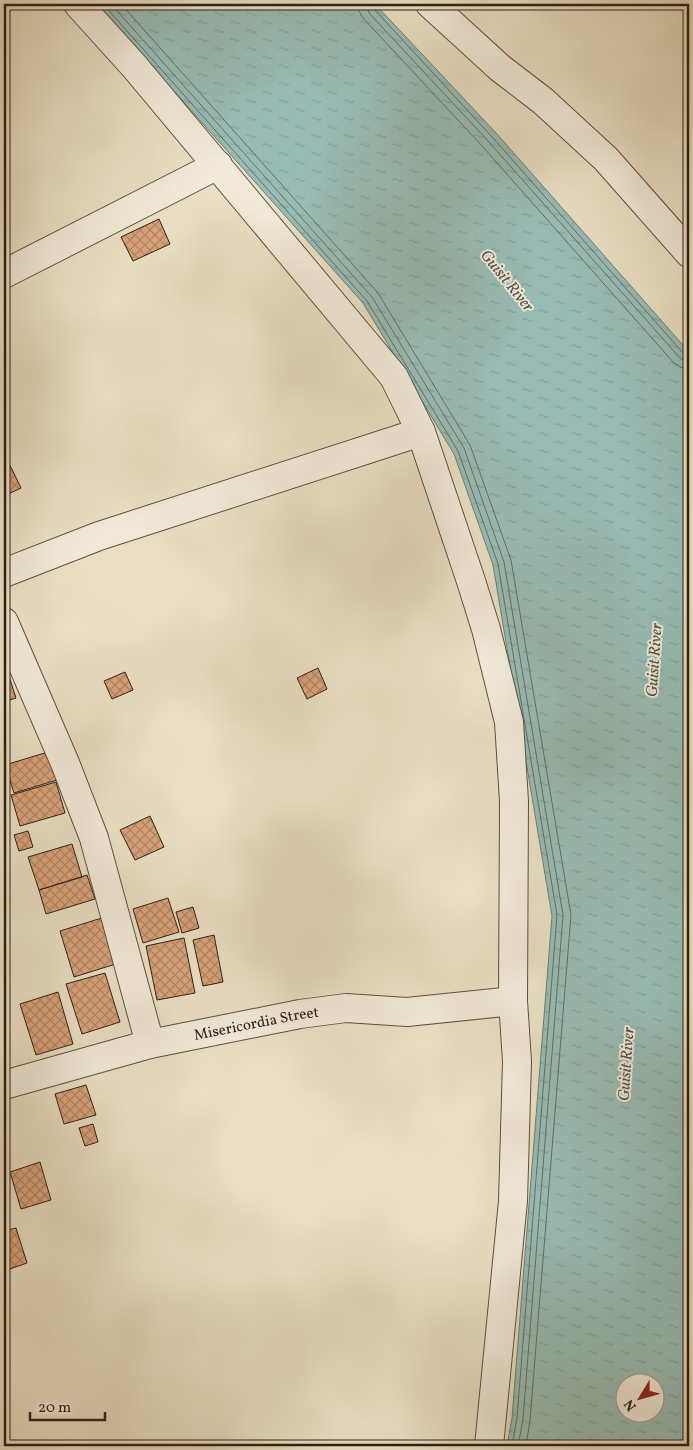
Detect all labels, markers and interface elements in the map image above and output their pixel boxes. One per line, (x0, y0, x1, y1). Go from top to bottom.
water label: Guisit River (475, 246, 539, 318)
water label: Guisit River (641, 622, 669, 698)
street label: Misericordia Street (192, 1003, 320, 1047)
water label: Guisit River (613, 1026, 641, 1102)
north arrow (616, 1372, 666, 1422)
scale bar (30, 1390, 105, 1422)
text: N (620, 1395, 641, 1415)
text: 20 m (38, 1398, 71, 1419)

